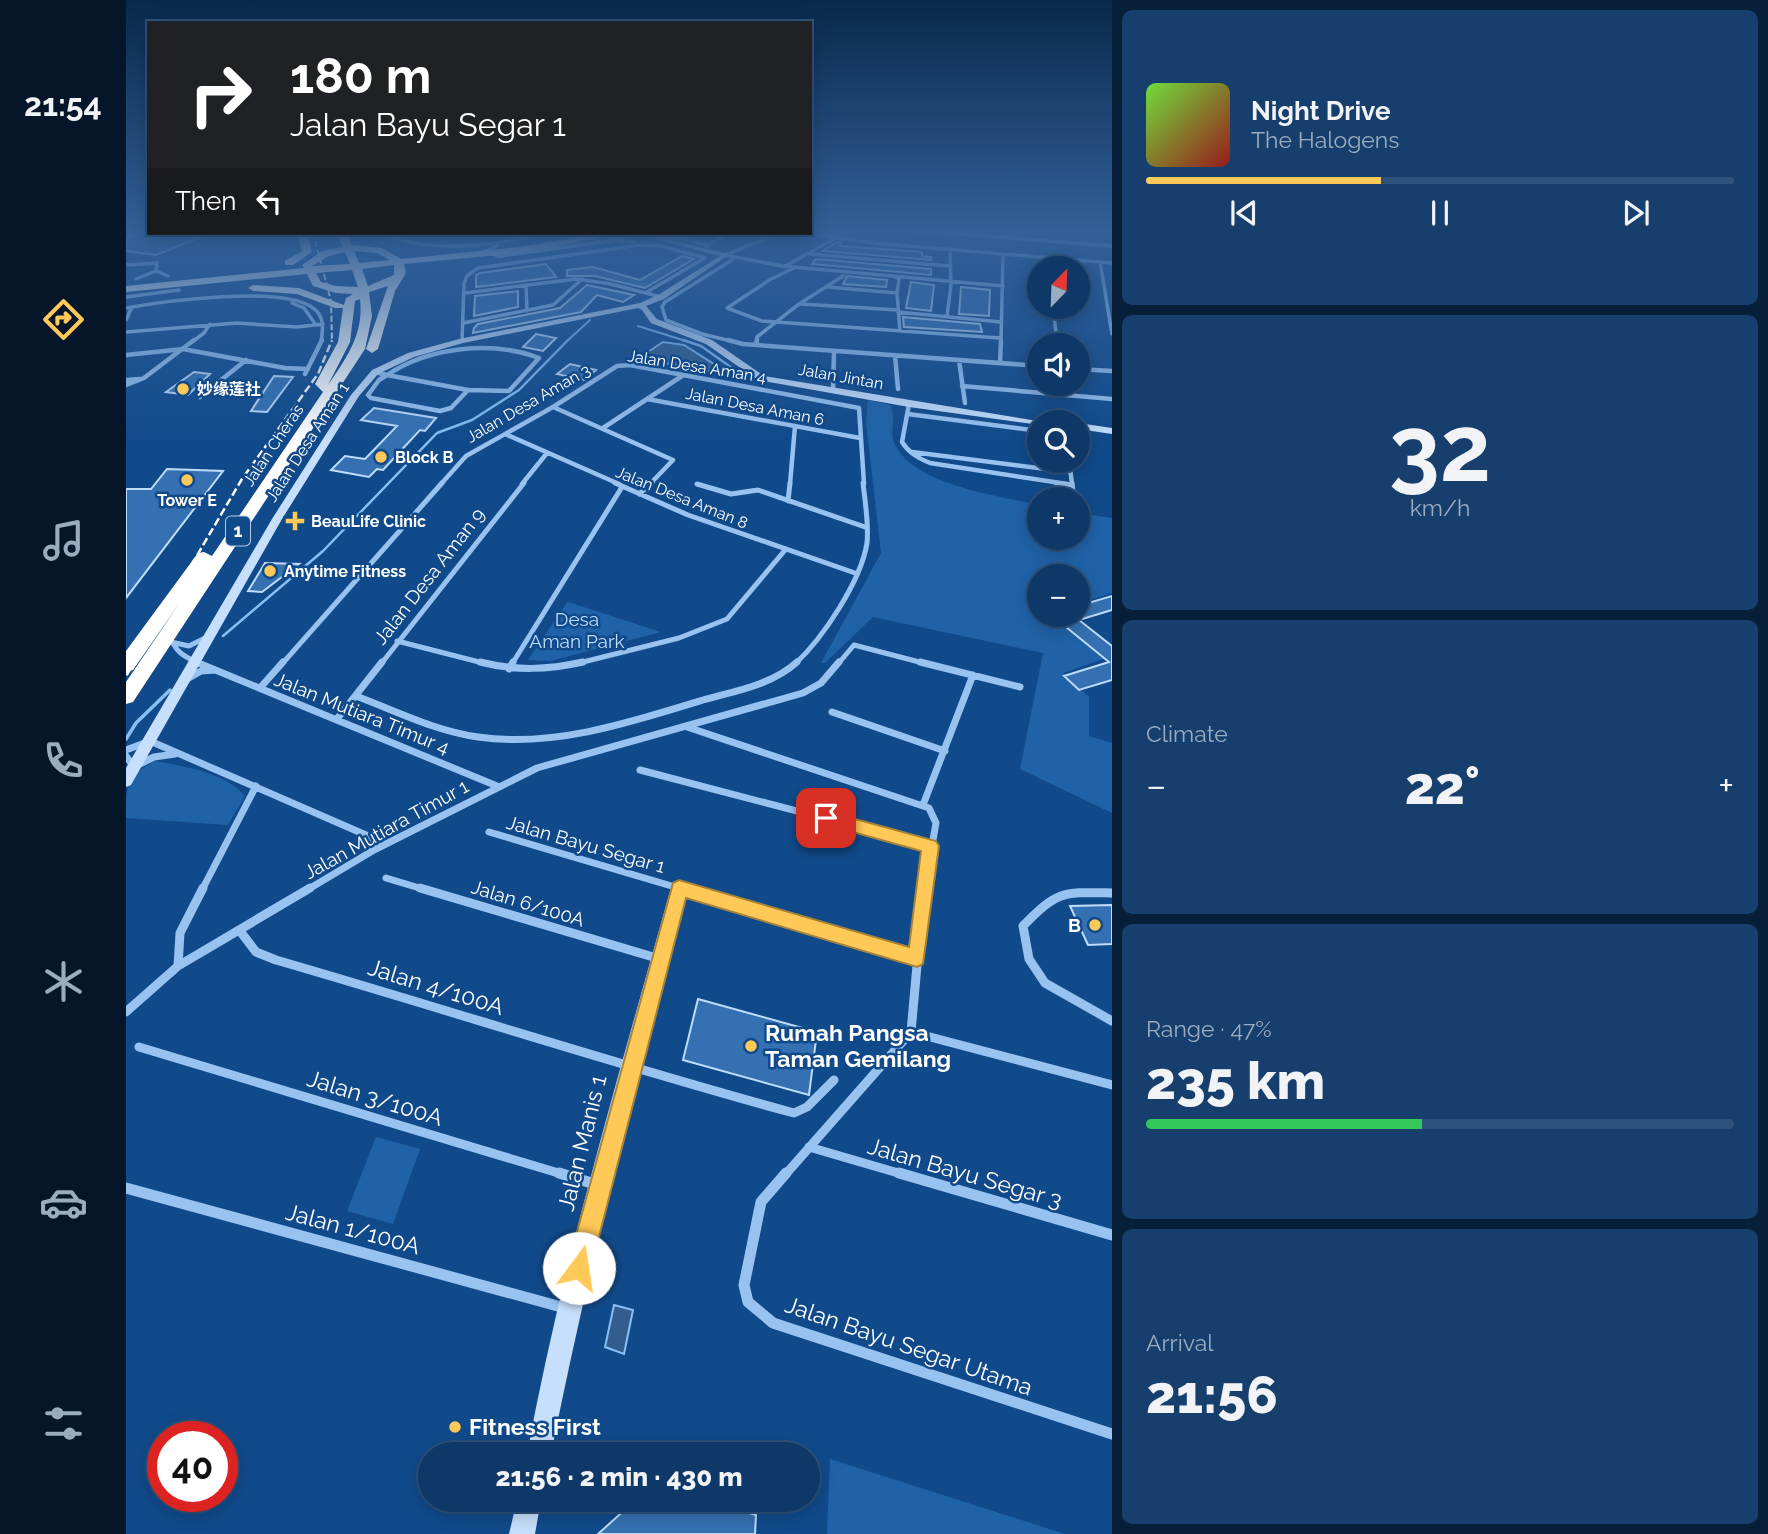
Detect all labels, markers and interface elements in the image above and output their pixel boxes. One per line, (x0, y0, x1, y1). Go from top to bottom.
text: 180 m (290, 47, 431, 104)
icon: right (175, 49, 266, 140)
text: 21:54 (24, 86, 102, 123)
text: Night Drive (1251, 96, 1390, 126)
text: Jalan Bayu Segar 1 (290, 106, 566, 143)
text: The Halogens (1251, 126, 1399, 153)
icon: left (250, 182, 288, 220)
text: Then (175, 186, 236, 216)
icon: previous (1225, 194, 1263, 232)
icon: pause (1421, 194, 1459, 232)
icon: next (1617, 194, 1655, 232)
north arrow (1027, 256, 1090, 318)
map controls (1027, 256, 1090, 627)
icon: directions (39, 295, 88, 344)
button: sound (1027, 333, 1090, 396)
street label: Jalan Desa Aman 4 (626, 346, 768, 387)
street label: Jalan Desa Aman 3 (463, 360, 594, 447)
street label: Jalan Jintan (797, 360, 885, 393)
street label: Jalan Desa Aman 1 (262, 379, 353, 505)
place label: 妙缘莲社 (197, 380, 261, 399)
marker: 妙缘莲社 (175, 381, 191, 397)
street label: Jalan Desa Aman 6 (684, 384, 826, 429)
text: 32 (1389, 395, 1491, 502)
street label: Jalan Cheras (239, 401, 308, 490)
button: search (1027, 410, 1090, 473)
place label: Block B (395, 448, 453, 467)
marker: Block B (373, 449, 389, 465)
street label: Jalan Desa Aman 8 (613, 462, 751, 533)
marker: Tower E (179, 472, 195, 488)
button: + (1027, 487, 1090, 550)
place label: Tower E (157, 491, 217, 510)
text: km/h (1410, 494, 1470, 521)
street label: Jalan Desa Aman 9 (369, 503, 489, 649)
marker: BeauLife Clinic (285, 511, 305, 531)
place label: BeauLife Clinic (311, 512, 426, 531)
icon: music (39, 516, 88, 565)
road number: 1 (226, 516, 250, 546)
place label: Anytime Fitness (284, 562, 406, 581)
marker: Anytime Fitness (262, 563, 278, 579)
button: − (1027, 564, 1090, 627)
park label: Desa Aman Park (529, 608, 625, 652)
street label: Jalan Mutiara Timur 4 (271, 668, 453, 758)
text: Climate (1146, 720, 1228, 747)
icon: phone (39, 736, 88, 785)
text: 22° (1405, 755, 1480, 816)
text: − (1146, 763, 1166, 808)
text: + (1718, 763, 1734, 808)
street label: Jalan Mutiara Timur 1 (300, 775, 472, 883)
pin (796, 788, 856, 848)
icon: arrive (807, 799, 845, 837)
street label: Jalan Bayu Segar 1 (504, 811, 668, 877)
street label: Jalan 6/100A (469, 875, 587, 931)
place label: B (1068, 914, 1081, 936)
marker: B (1087, 917, 1103, 933)
street label: Jalan 4/100A (365, 953, 508, 1020)
icon: climate (39, 957, 88, 1006)
text: Range · 47% (1146, 1015, 1272, 1042)
place label: Rumah Pangsa Taman Gemilang (765, 1019, 951, 1072)
marker: Rumah Pangsa Taman Gemilang (743, 1038, 759, 1054)
text: 235 km (1146, 1050, 1325, 1111)
street label: Jalan 3/100A (304, 1064, 447, 1131)
street label: Jalan Manis 1 (552, 1072, 612, 1214)
street label: Jalan Bayu Segar 3 (865, 1132, 1065, 1213)
icon: car (39, 1178, 88, 1227)
street label: Jalan 1/100A (283, 1198, 424, 1260)
position arrow (542, 1231, 616, 1305)
street label: Jalan Bayu Segar Utama (782, 1290, 1036, 1401)
text: Arrival (1146, 1329, 1213, 1356)
text: 21:56 (1146, 1364, 1278, 1425)
icon: filters (39, 1399, 88, 1448)
place label: Fitness First (469, 1413, 601, 1440)
marker: Fitness First (447, 1419, 463, 1435)
speed limit sign: 40 (147, 1421, 238, 1512)
text: 21:56 · 2 min · 430 m (495, 1462, 743, 1492)

